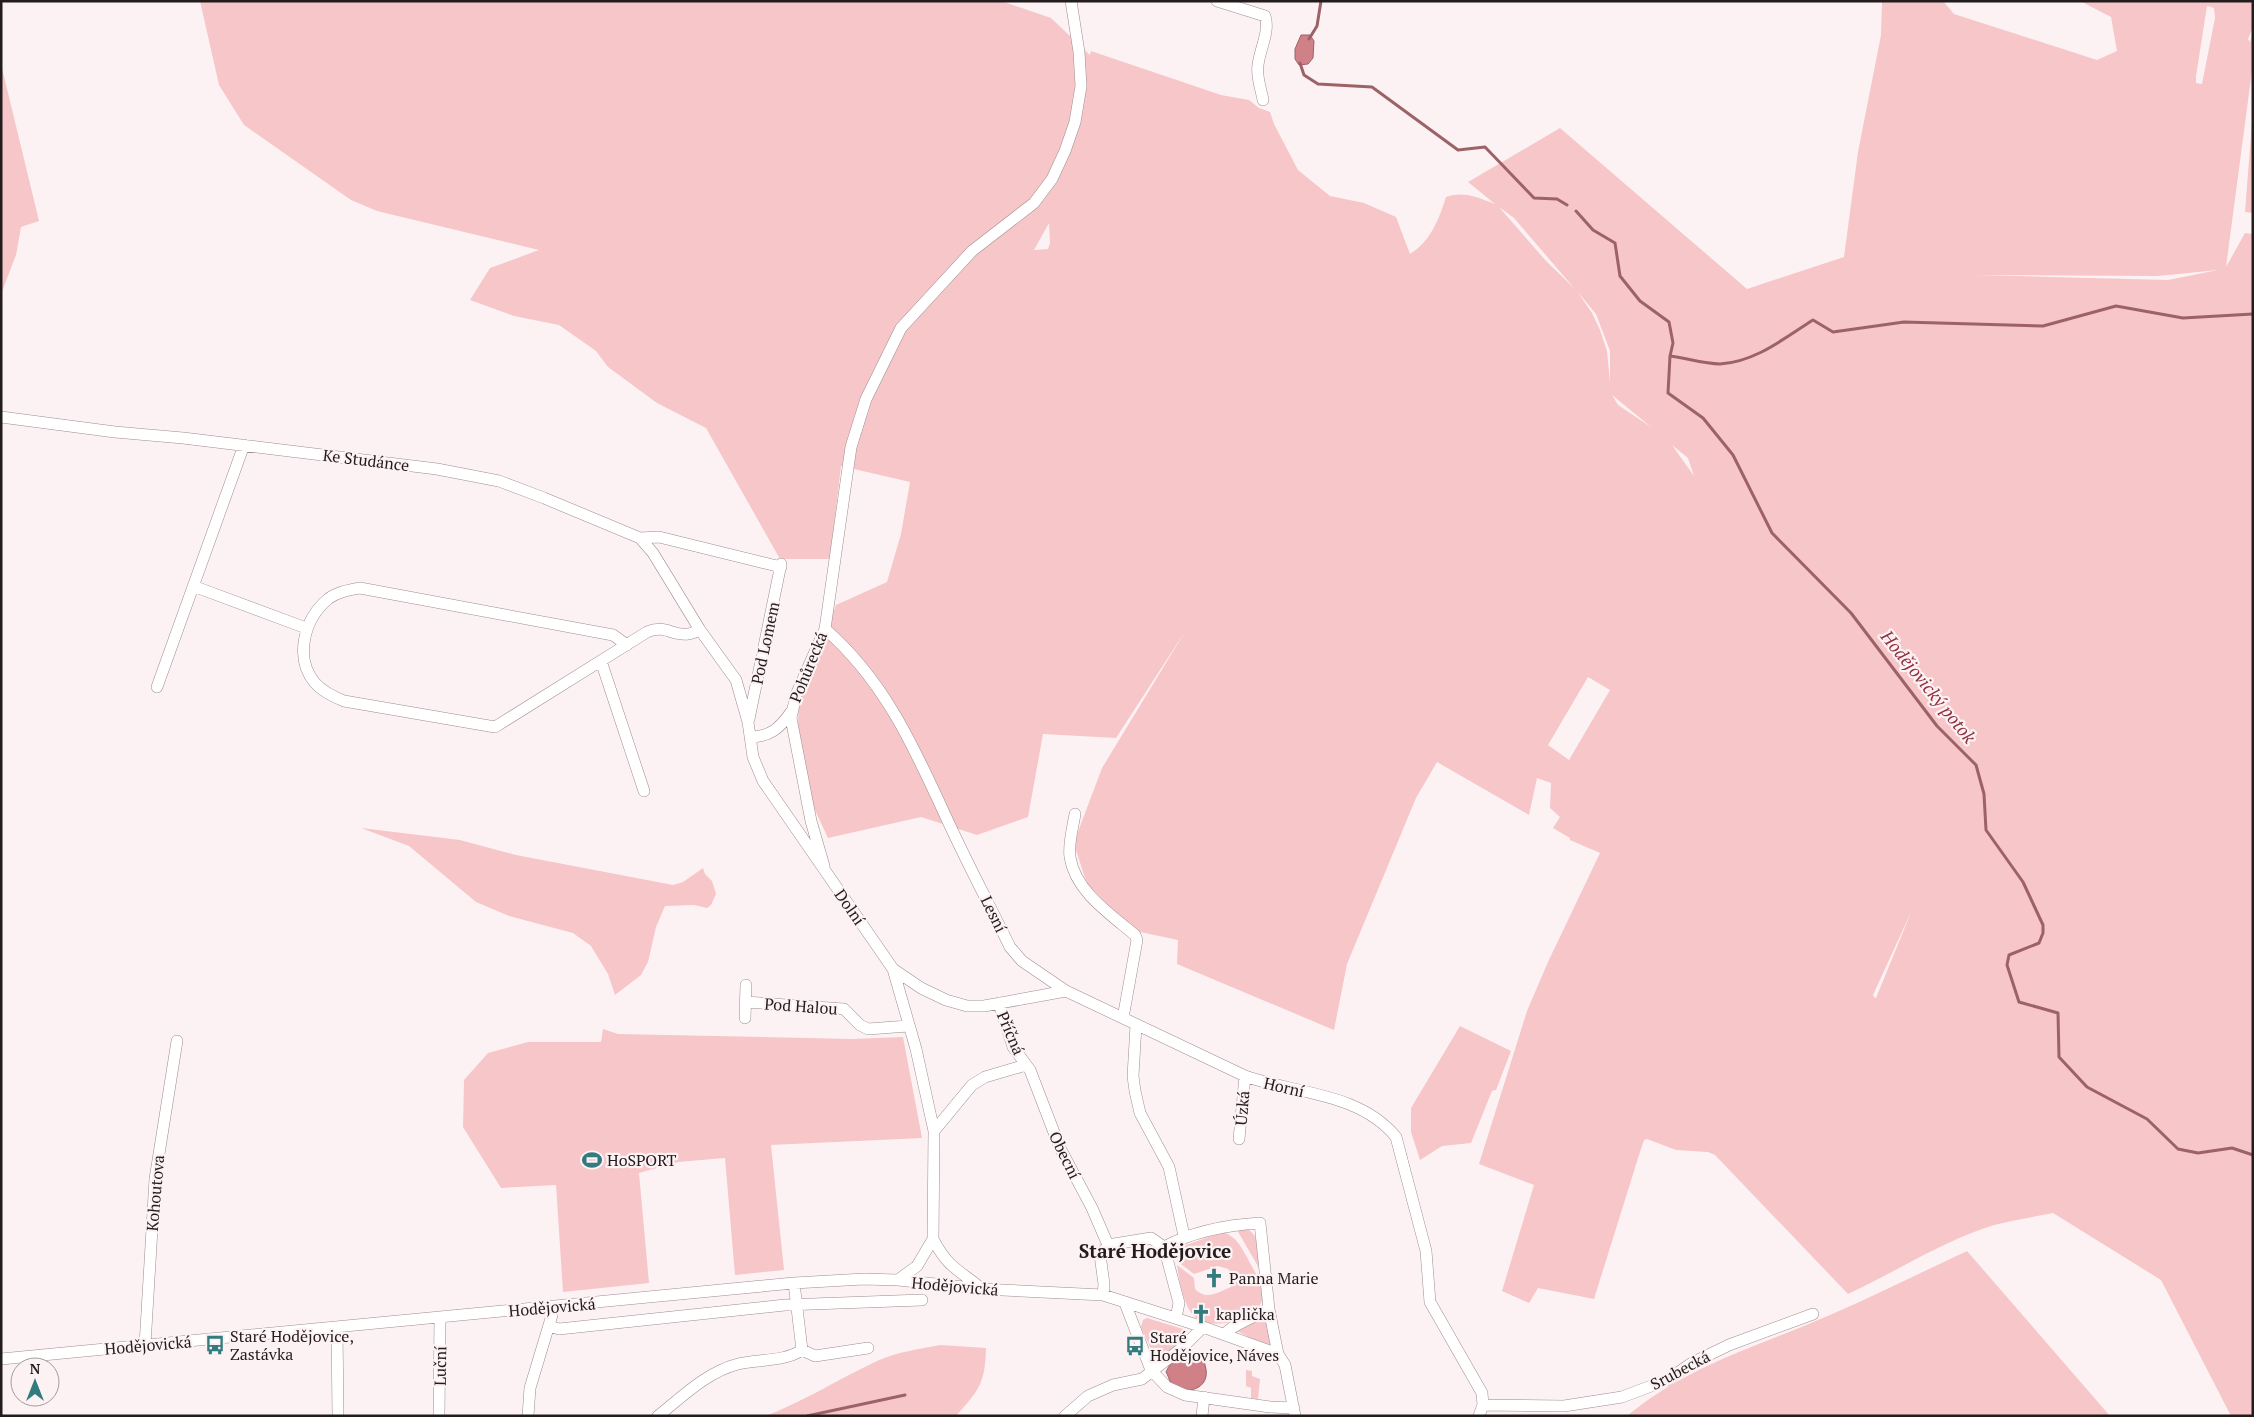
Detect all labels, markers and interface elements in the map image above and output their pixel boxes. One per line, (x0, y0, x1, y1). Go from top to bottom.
street label: Ke Studánce (322, 444, 410, 476)
street label: Pod Lomem (746, 599, 785, 686)
water label: Hodějovický potok (1875, 624, 1982, 748)
street label: Pohůrecká (784, 628, 832, 706)
street label: Dolní (830, 885, 870, 930)
street label: Lesní (976, 892, 1012, 936)
street label: Pod Halou (764, 992, 838, 1020)
street label: Příčná (992, 1008, 1030, 1058)
street label: Horní (1262, 1072, 1307, 1102)
street label: Úzká (1230, 1090, 1254, 1126)
street label: Obecní (1044, 1128, 1086, 1183)
sports icon: HoSPORT (581, 1149, 603, 1171)
place label: HoSPORT (607, 1149, 677, 1171)
street label: Kohoutova (141, 1154, 169, 1232)
district label: Staré Hodějovice (1079, 1238, 1231, 1263)
church icon: Panna Marie (1203, 1267, 1225, 1289)
place label: Panna Marie (1229, 1267, 1319, 1289)
street label: Hodějovická (911, 1271, 999, 1301)
street label: Hodějovická (508, 1292, 596, 1322)
church icon: kaplička (1190, 1303, 1212, 1325)
place label: kaplička (1216, 1303, 1275, 1325)
place label: Staré Hodějovice, Zastávka (230, 1325, 354, 1365)
place label: Staré Hodějovice, Náves (1150, 1326, 1279, 1366)
street label: Hodějovická (104, 1330, 192, 1360)
bus stop icon: Staré Hodějovice, Zastávka (204, 1334, 226, 1356)
bus stop icon: Staré Hodějovice, Náves (1124, 1335, 1146, 1357)
street label: Srubecká (1646, 1345, 1714, 1395)
street label: Luční (429, 1346, 451, 1386)
north arrow (10, 1357, 60, 1407)
text: N (30, 1359, 41, 1378)

